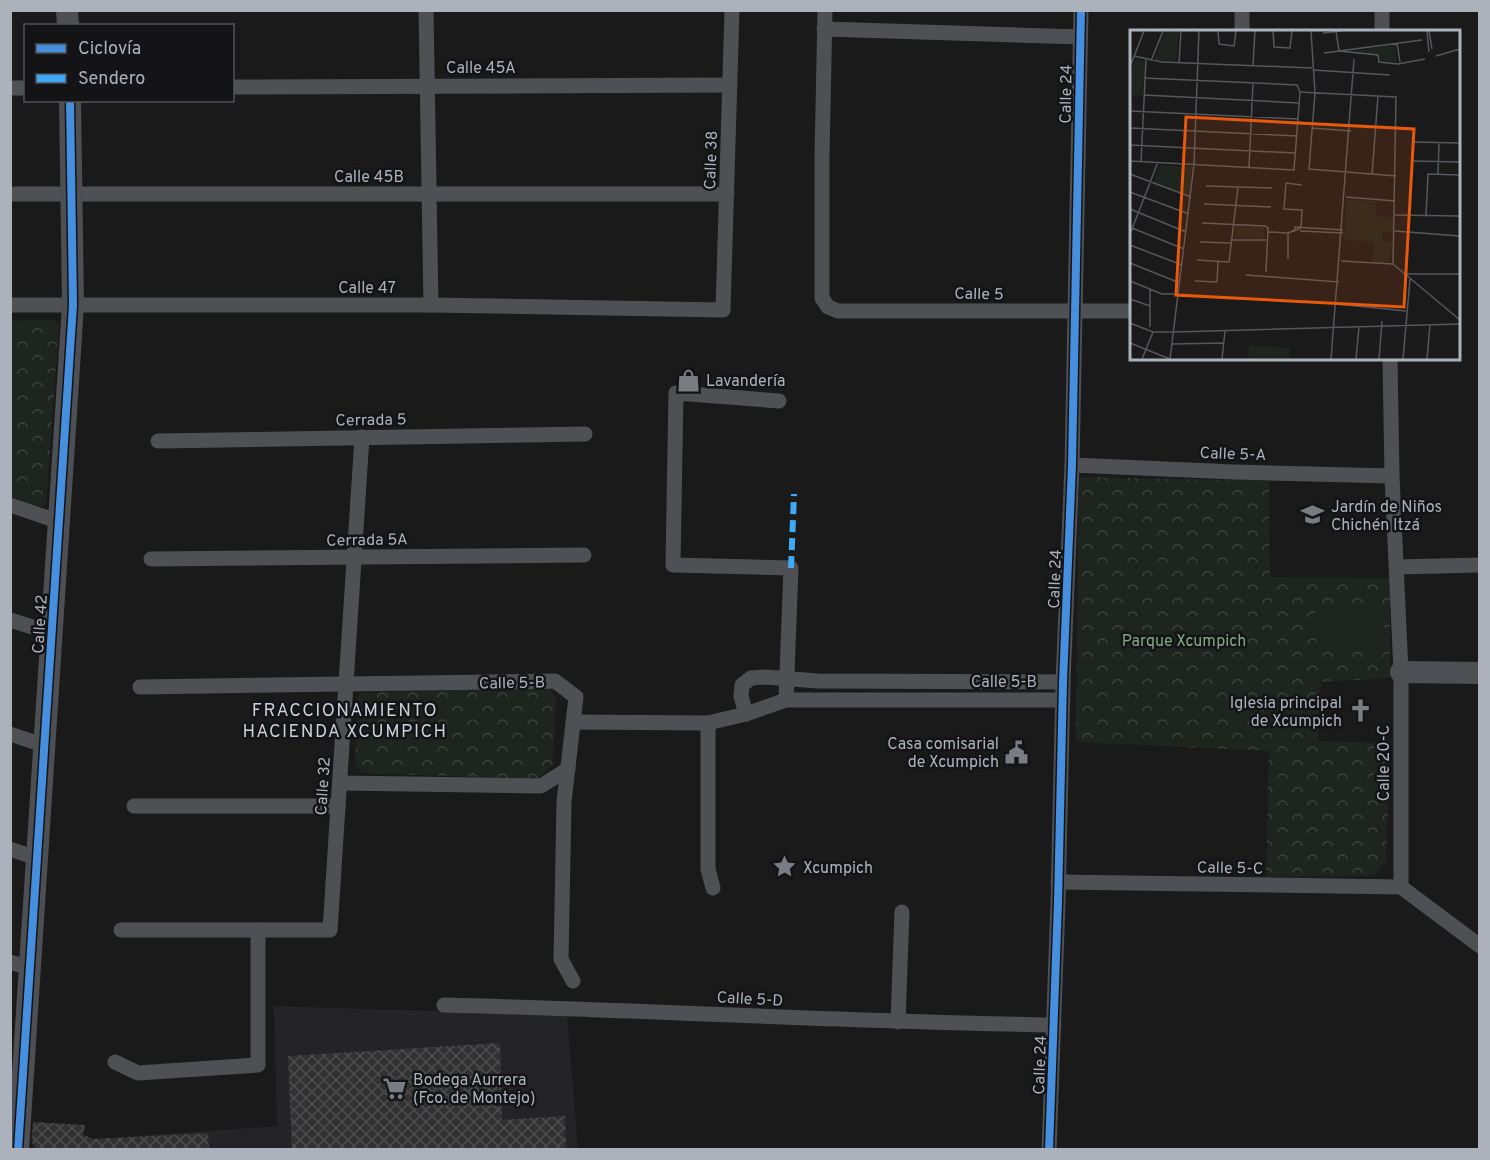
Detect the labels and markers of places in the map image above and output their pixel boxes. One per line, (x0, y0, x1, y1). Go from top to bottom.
shop icon: Lavandería (675, 367, 701, 393)
place label: Lavandería (706, 372, 786, 392)
place label: Jardín de Niños Chichén Itzá (1331, 498, 1442, 536)
school or university icon: Jardín de Niños Chichén Itzá (1300, 502, 1326, 528)
place label: Iglesia principal de Xcumpich (1230, 694, 1342, 732)
church icon: Iglesia principal de Xcumpich (1347, 698, 1373, 724)
place label: Casa comisarial de Xcumpich (887, 735, 999, 773)
public building icon: Casa comisarial de Xcumpich (1004, 739, 1030, 765)
place icon: Xcumpich (772, 854, 798, 880)
place label: Xcumpich (803, 859, 873, 879)
place label: Bodega Aurrera (Fco. de Montejo) (413, 1071, 535, 1109)
supermarket icon: Bodega Aurrera (Fco. de Montejo) (382, 1075, 408, 1101)

